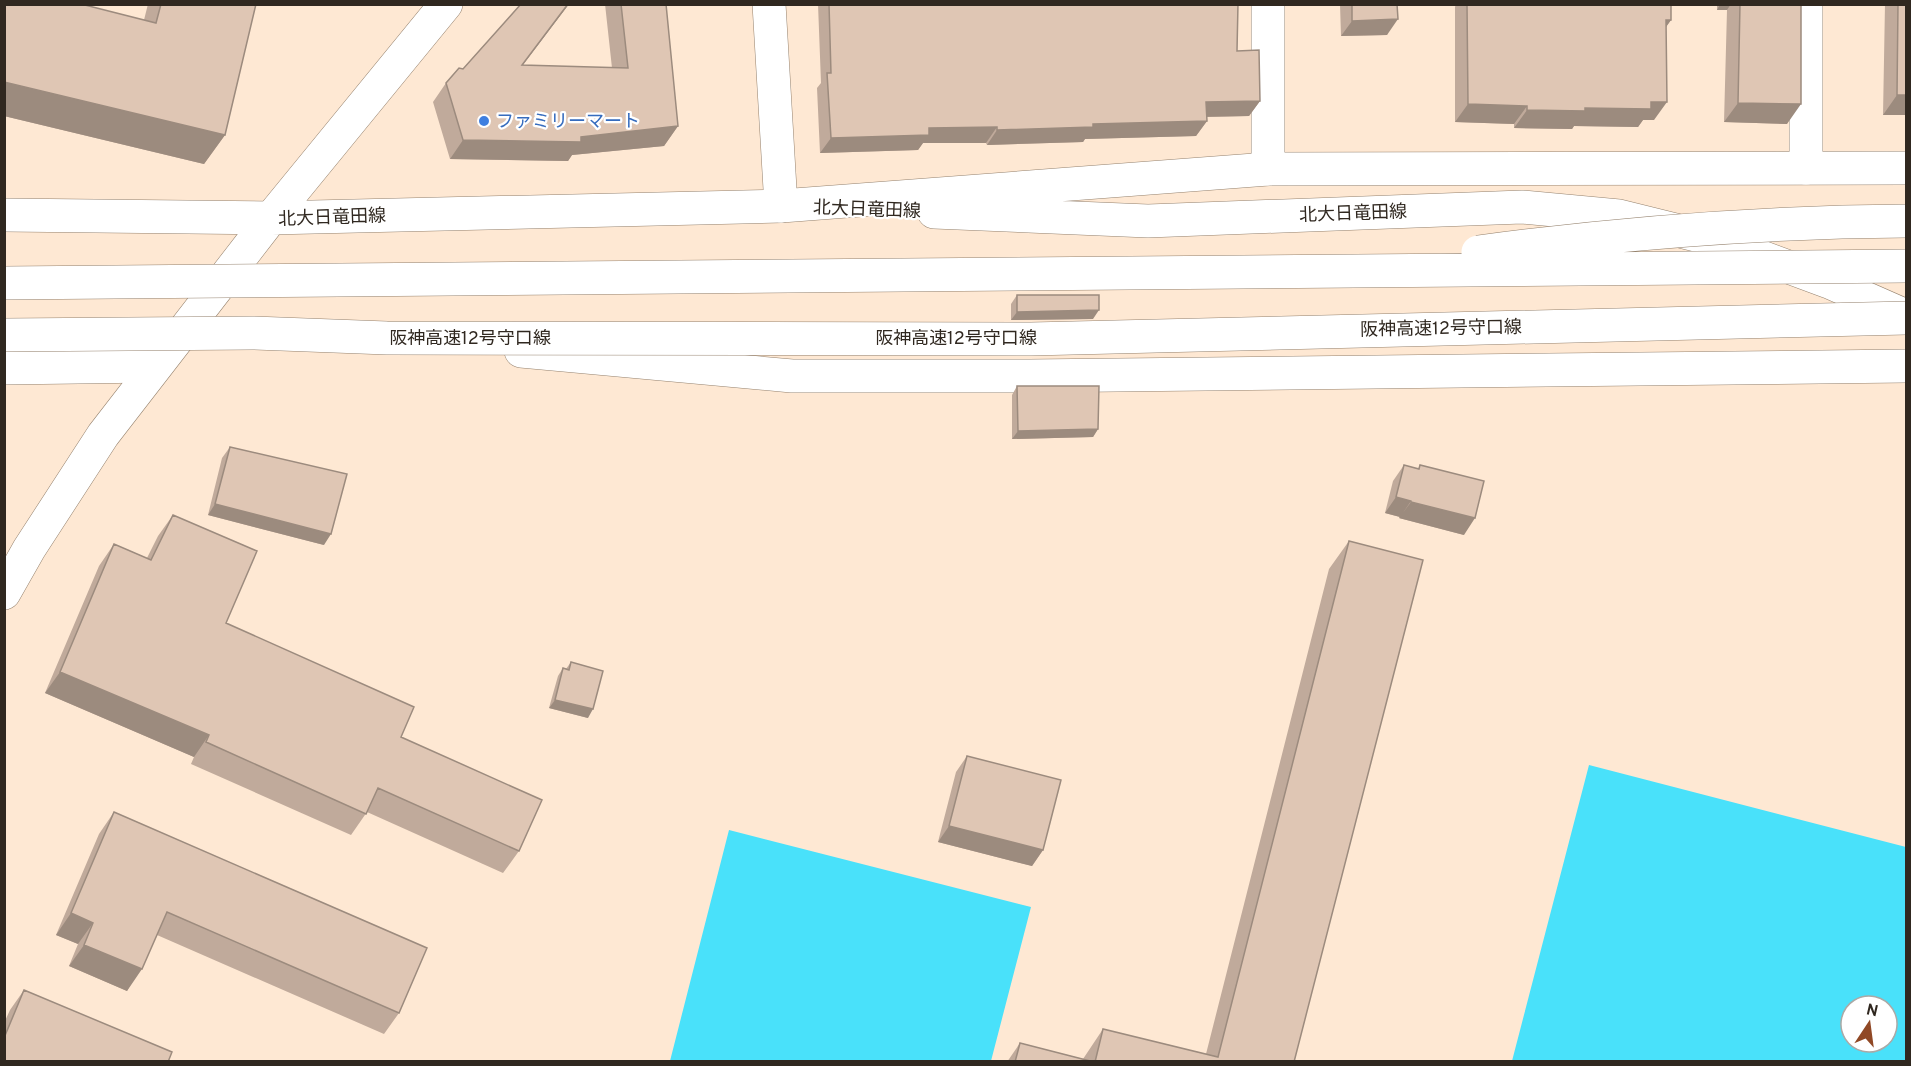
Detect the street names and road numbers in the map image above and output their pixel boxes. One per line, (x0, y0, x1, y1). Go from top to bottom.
street label: 北大日竜田線 (813, 197, 921, 224)
street label: 北大日竜田線 (1299, 201, 1407, 228)
street label: 北大日竜田線 (278, 205, 386, 232)
street label: 阪神高速12号守口線 (1360, 317, 1522, 342)
street label: 阪神高速12号守口線 (389, 328, 551, 351)
street label: 阪神高速12号守口線 (875, 328, 1037, 351)

